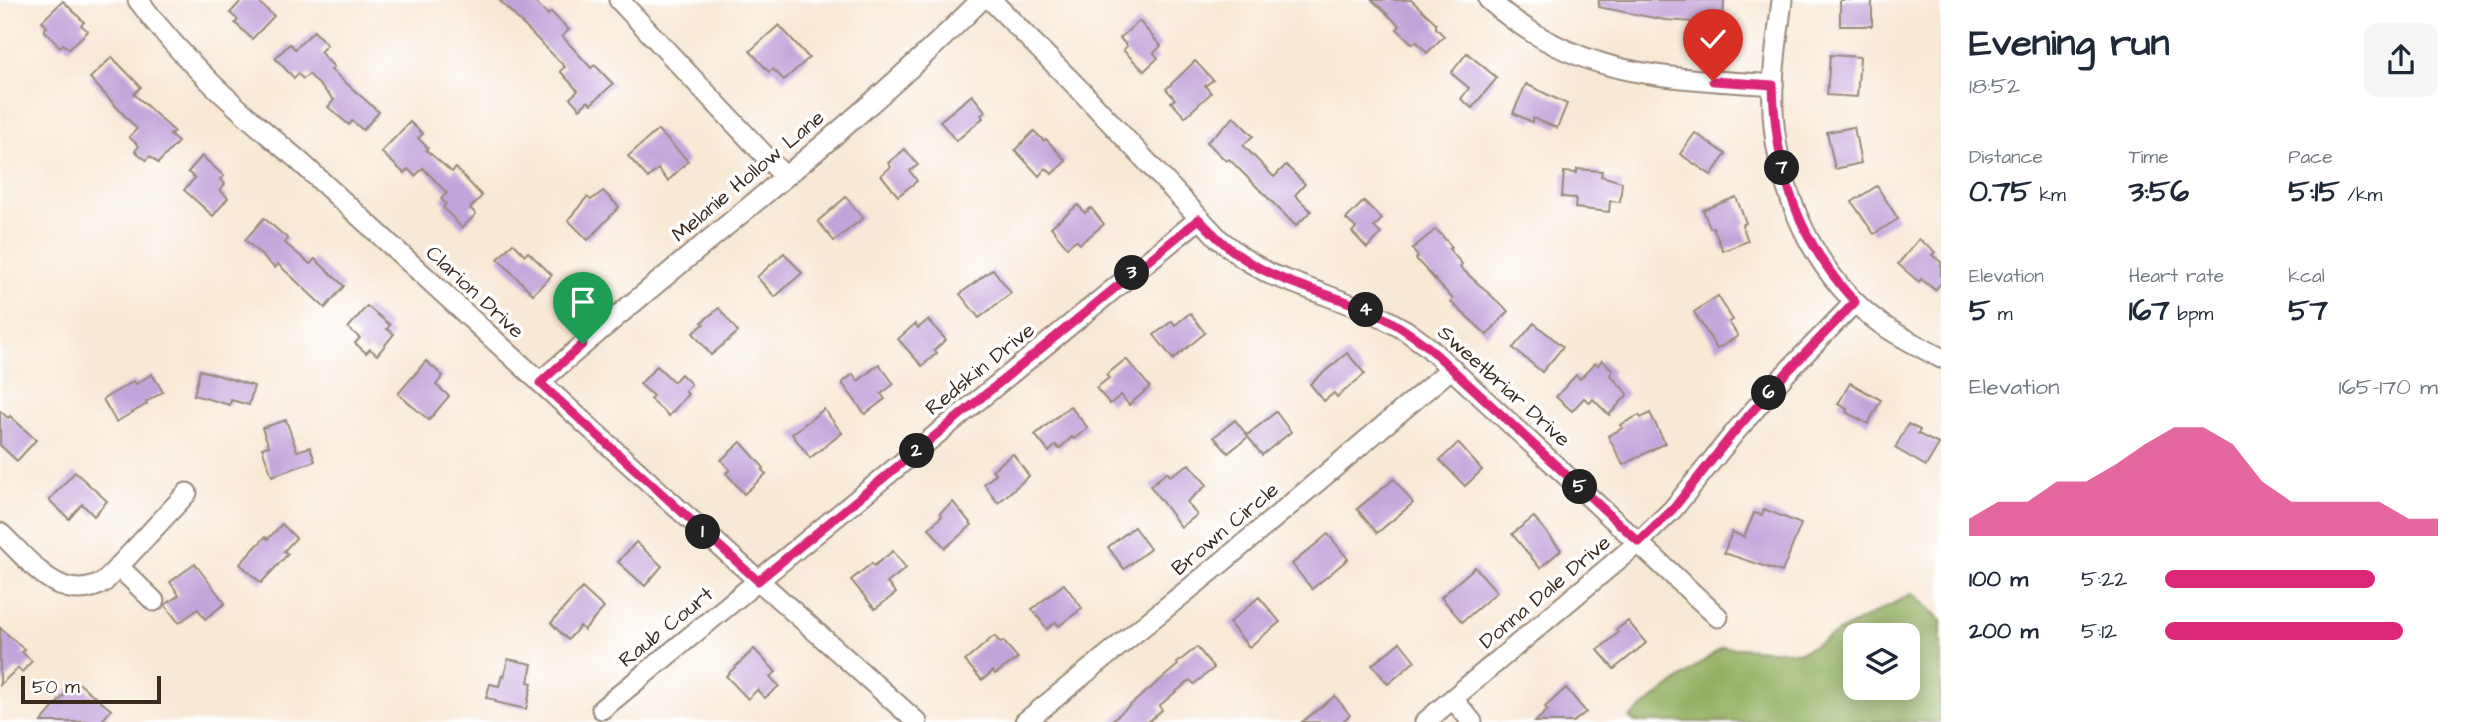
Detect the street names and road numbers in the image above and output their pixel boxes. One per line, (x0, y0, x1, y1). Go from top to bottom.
street label: Melanie Hollow Lane (665, 103, 831, 249)
street label: Clarion Drive (419, 239, 531, 345)
street label: Redskin Drive (919, 316, 1041, 422)
street label: Sweetbriar Drive (1431, 318, 1577, 454)
street label: Brown Circle (1165, 476, 1285, 582)
street label: Donna Dale Drive (1473, 528, 1617, 656)
street label: Raub Court (613, 580, 720, 674)

